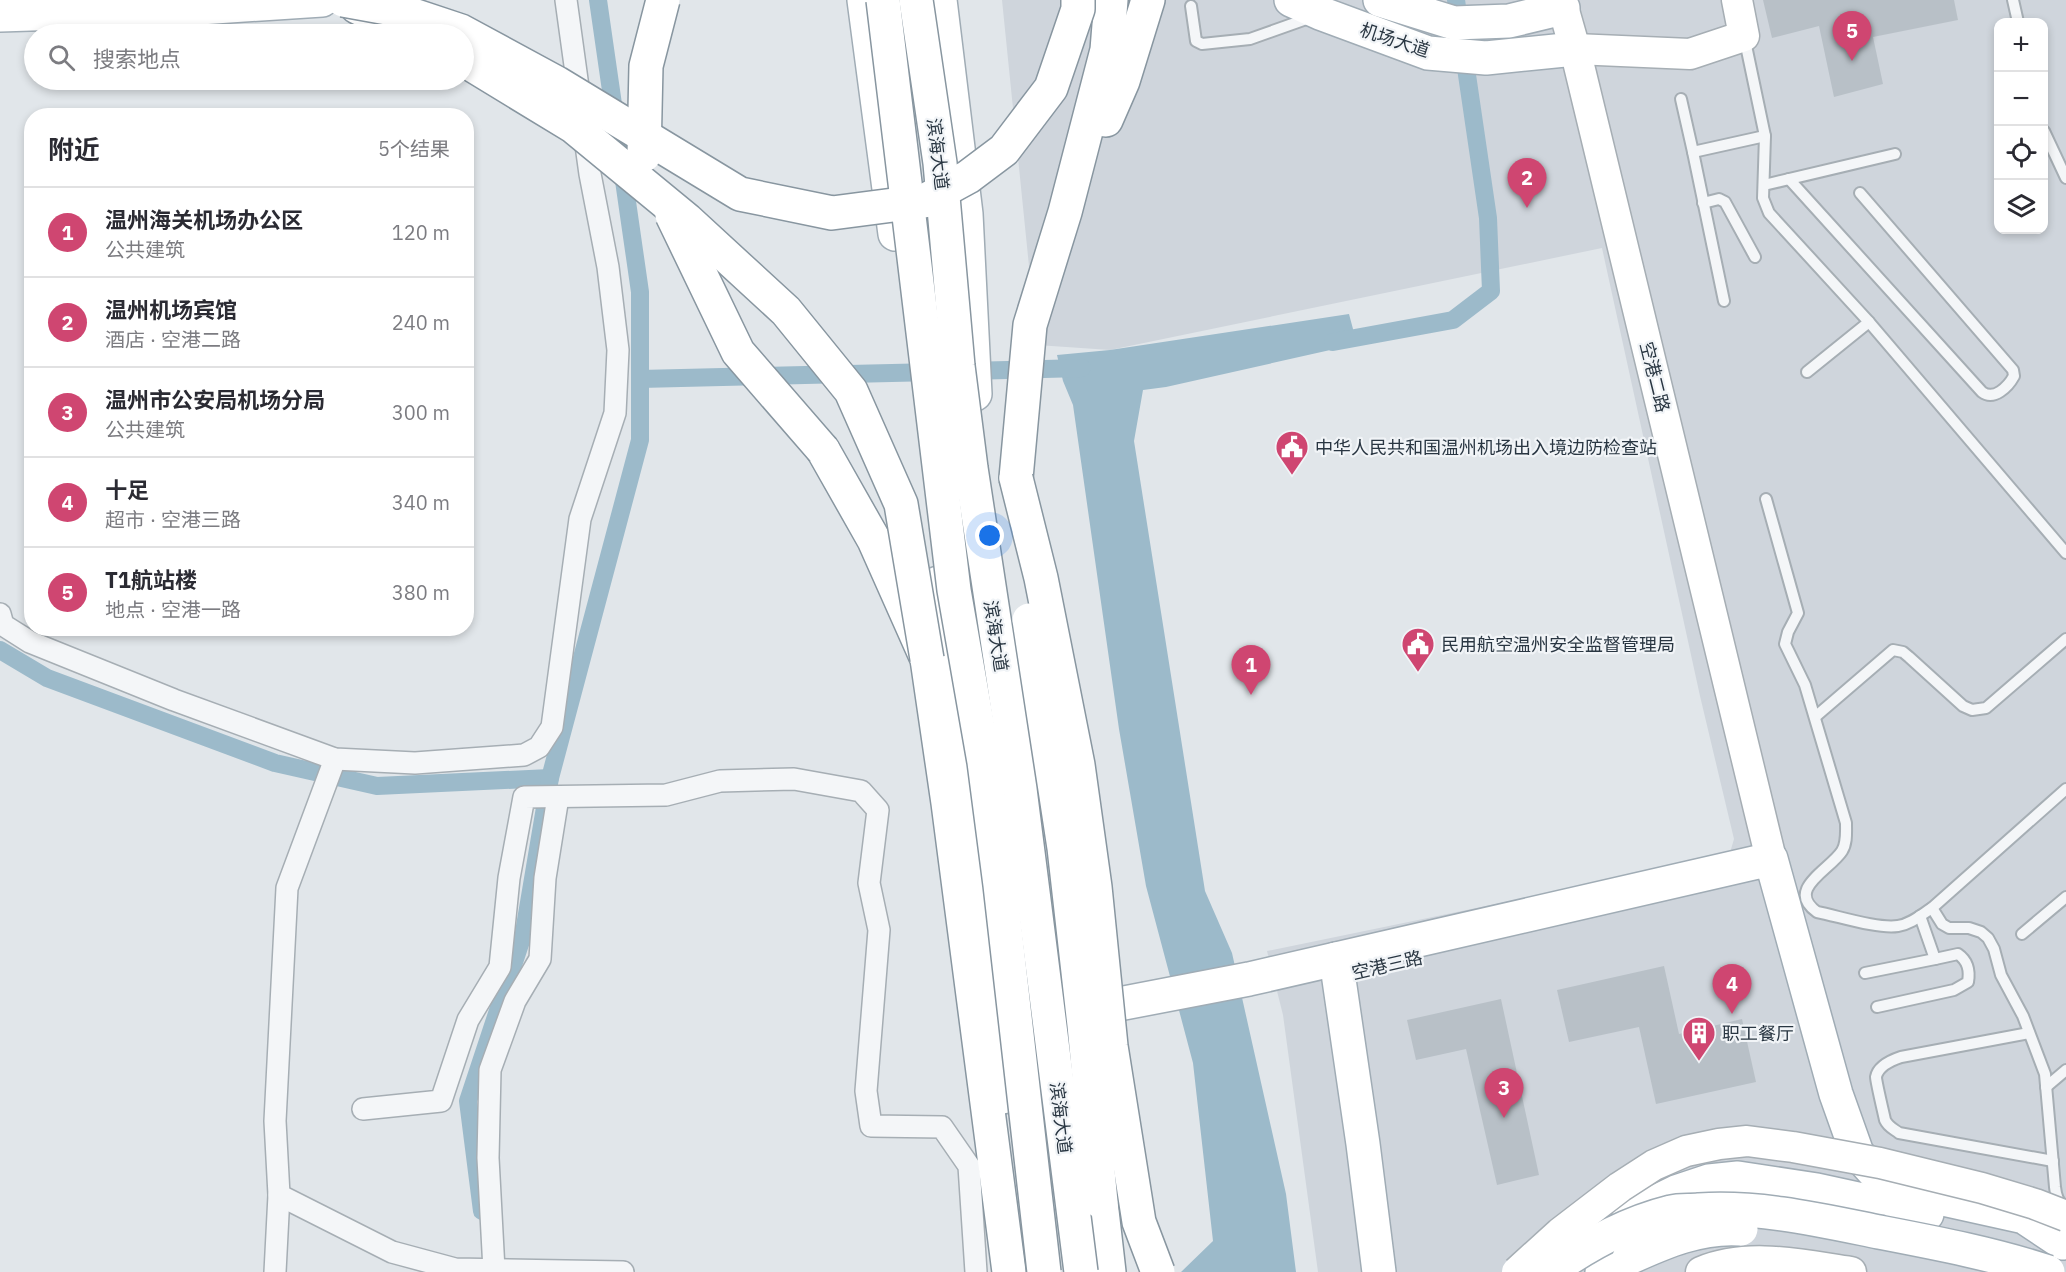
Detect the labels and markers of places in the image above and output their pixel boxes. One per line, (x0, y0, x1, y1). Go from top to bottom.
pin: 5 (1832, 11, 1872, 61)
pin: 2 (1508, 158, 1546, 208)
public building icon: 中华人民共和国温州机场出入境边防检查站 (1274, 429, 1310, 476)
place label: 中华人民共和国温州机场出入境边防检查站 (1315, 436, 1657, 459)
public building icon: 民用航空温州安全监督管理局 (1400, 626, 1436, 673)
place label: 民用航空温州安全监督管理局 (1441, 633, 1675, 656)
pin: 1 (1232, 646, 1270, 695)
pin: 4 (1712, 964, 1752, 1014)
building icon: 职工餐厅 (1681, 1015, 1717, 1062)
place label: 职工餐厅 (1722, 1022, 1794, 1045)
pin: 3 (1484, 1068, 1524, 1118)

